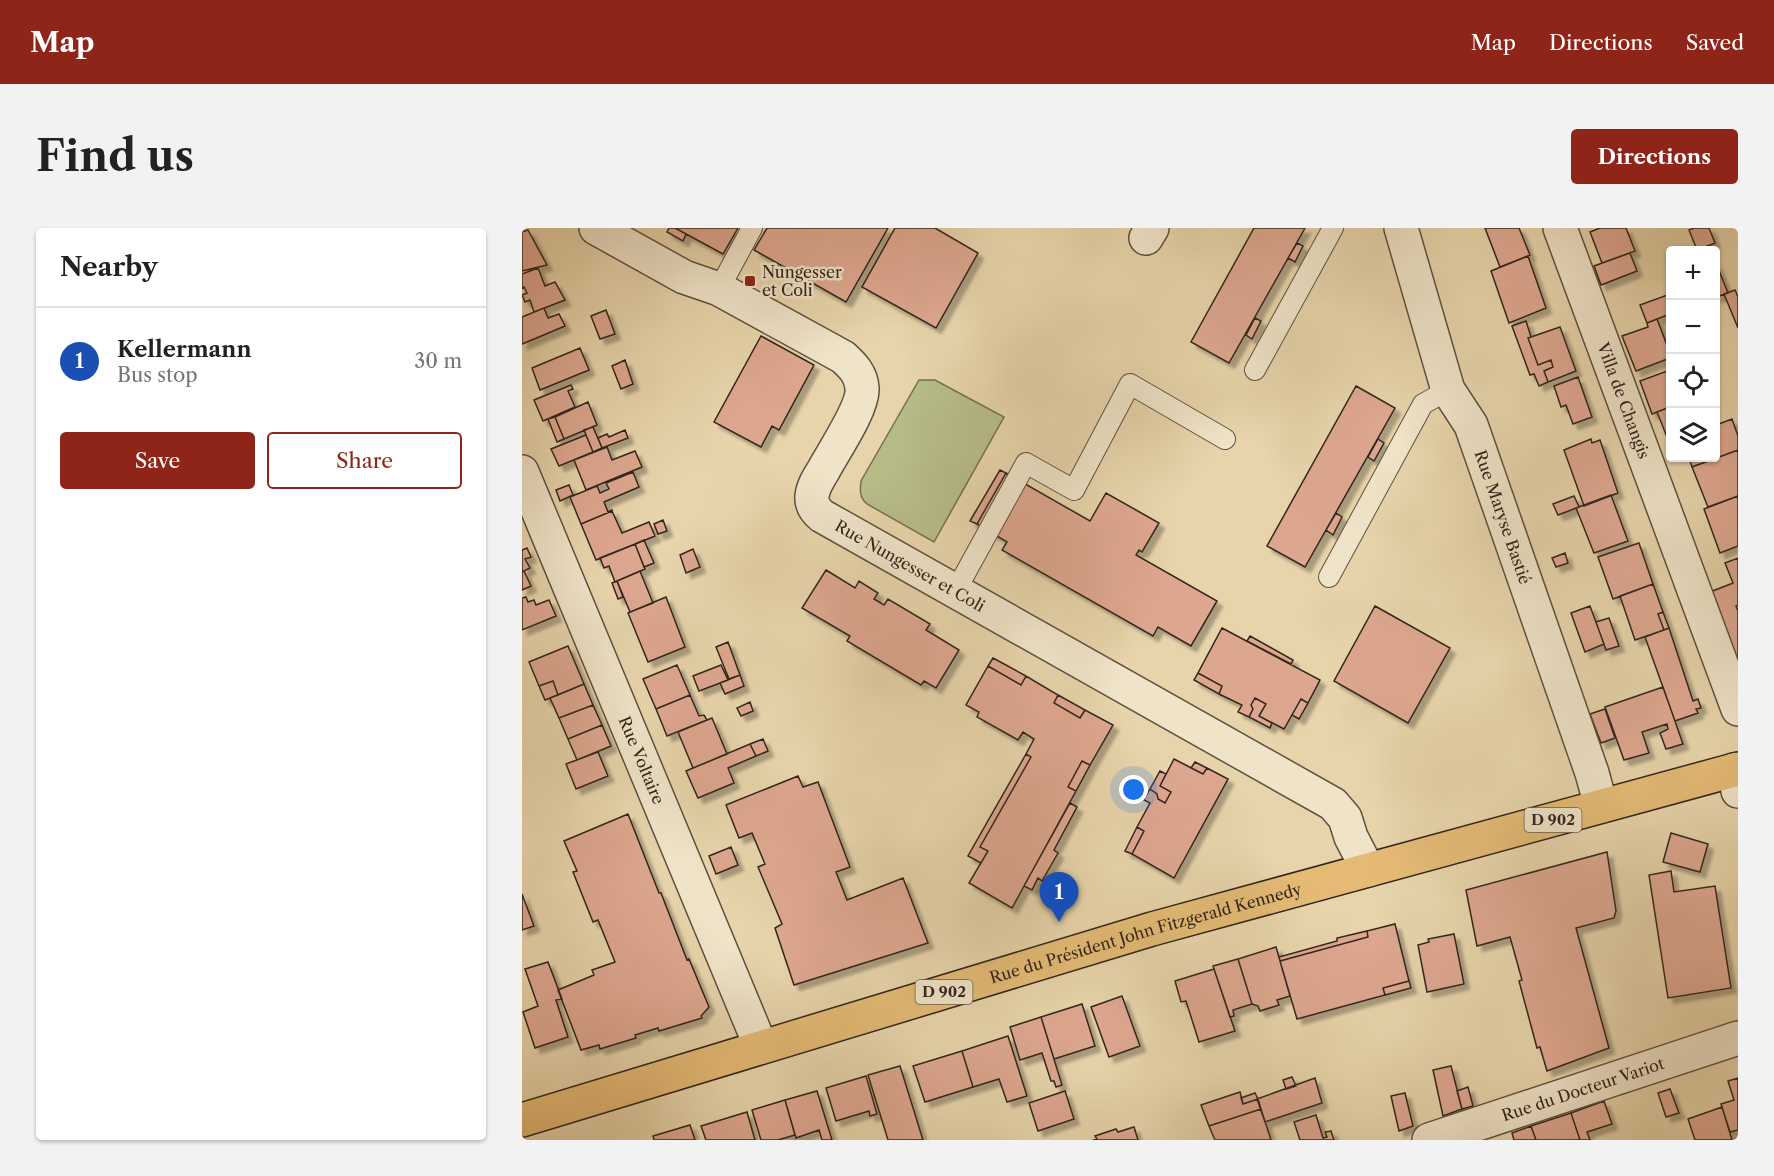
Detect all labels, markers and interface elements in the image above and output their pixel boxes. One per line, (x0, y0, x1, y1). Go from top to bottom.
text: Map (30, 25, 94, 59)
text: Map (1471, 30, 1516, 55)
text: Directions (1549, 30, 1653, 55)
text: Saved (1686, 30, 1744, 55)
button: Directions (1571, 129, 1738, 184)
text: Find us (36, 130, 194, 182)
map controls (1666, 246, 1720, 462)
button: + (1666, 246, 1720, 300)
text: Nearby (60, 251, 158, 283)
place label: Nungesser et Coli (762, 262, 842, 300)
marker: Nungesser et Coli (743, 274, 757, 288)
button: − (1666, 300, 1720, 354)
text: Kellermann (117, 336, 252, 363)
street label: Villa de Changis (1593, 339, 1655, 462)
text: 1 (75, 349, 84, 373)
text: 30 m (414, 349, 462, 373)
button: locate (1666, 354, 1720, 408)
text: Bus stop (117, 363, 198, 387)
button: layers (1666, 408, 1720, 462)
button: Save (60, 432, 255, 489)
button: Share (267, 432, 462, 489)
street label: Rue Maryse Bastié (1470, 447, 1536, 587)
street label: Rue Nungesser et Coli (831, 515, 989, 616)
street label: Rue Voltaire (615, 713, 669, 807)
your location (1119, 775, 1148, 804)
road number: D 902 (1524, 808, 1582, 832)
pin: 1 (1040, 872, 1078, 922)
street label: Rue du Président John Fitzgerald Kennedy (987, 878, 1305, 988)
road number: D 902 (916, 980, 972, 1004)
street label: Rue du Docteur Variot (1499, 1053, 1667, 1125)

